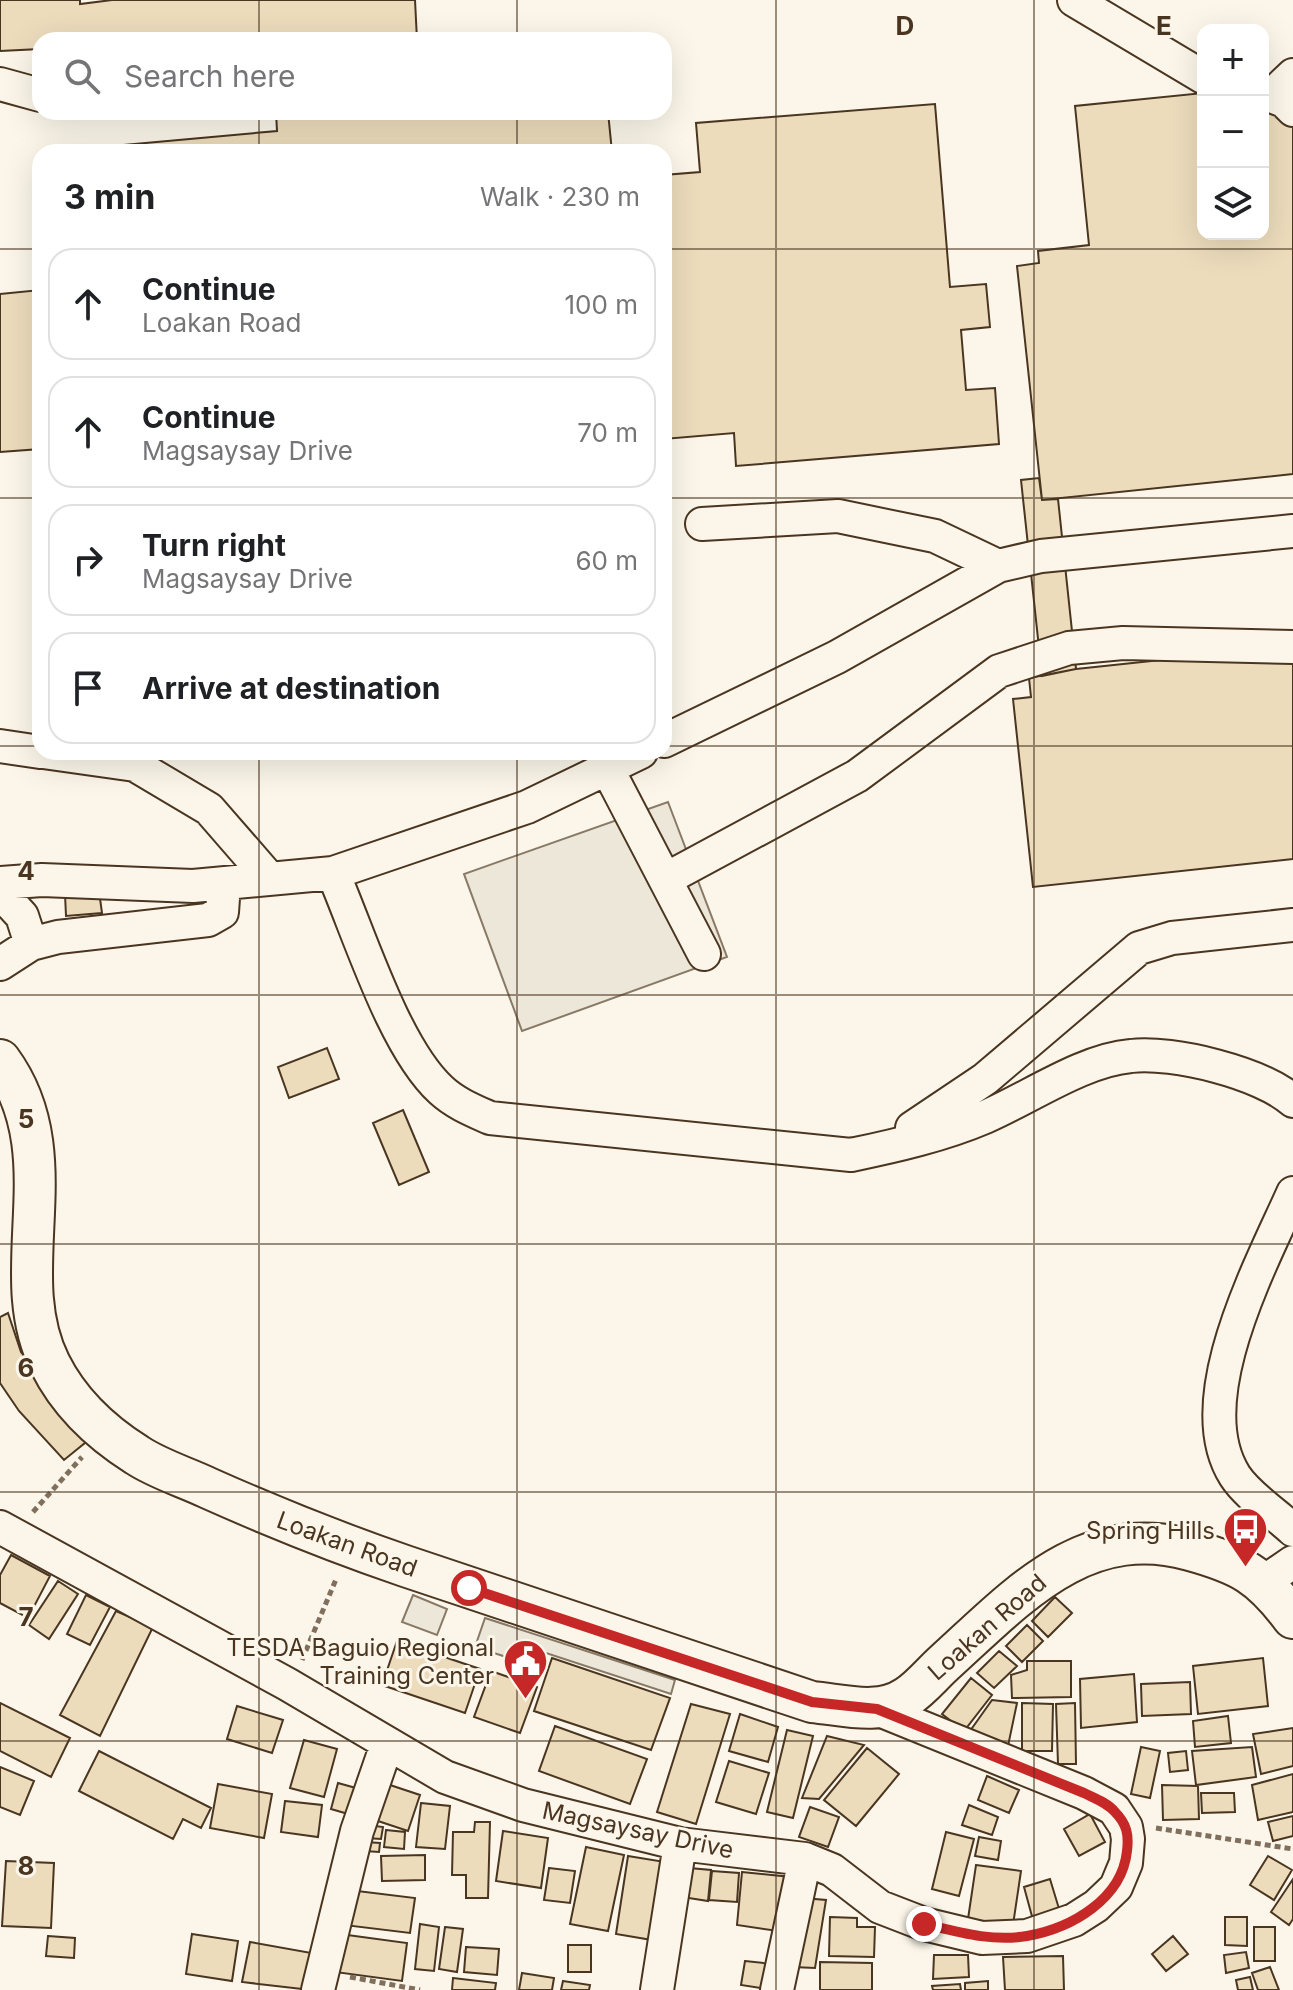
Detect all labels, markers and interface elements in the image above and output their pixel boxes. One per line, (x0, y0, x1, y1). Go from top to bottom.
text: D (896, 10, 914, 41)
text: E (1156, 10, 1172, 41)
map controls (1197, 24, 1269, 240)
button: + (1197, 24, 1269, 96)
search box (32, 32, 672, 120)
icon: search (60, 54, 104, 98)
text: Search here (124, 58, 296, 94)
button: − (1197, 96, 1269, 168)
button: layers (1197, 168, 1269, 240)
text: 3 min (64, 176, 155, 217)
text: Walk · 230 m (480, 181, 640, 212)
text: Continue (142, 271, 276, 307)
icon: ahead (66, 282, 110, 326)
text: 100 m (565, 289, 638, 320)
text: Loakan Road (142, 307, 301, 338)
text: Continue (142, 399, 276, 435)
icon: ahead (66, 410, 110, 454)
text: 70 m (577, 417, 638, 448)
text: Magsaysay Drive (142, 435, 353, 466)
text: Turn right (142, 527, 286, 563)
icon: right (66, 538, 110, 582)
text: 60 m (575, 545, 638, 576)
text: Magsaysay Drive (142, 563, 353, 594)
icon: arrive (66, 666, 110, 710)
text: Arrive at destination (142, 670, 440, 706)
text: 4 (17, 855, 35, 886)
text: 5 (18, 1103, 34, 1134)
text: 6 (18, 1352, 34, 1383)
street label: Loakan Road (273, 1505, 421, 1583)
bus stop icon: Spring Hills (1222, 1506, 1270, 1569)
place label: Spring Hills (1086, 1516, 1215, 1545)
street label: Loakan Road (922, 1568, 1052, 1686)
route start (451, 1570, 487, 1606)
text: 7 (18, 1601, 34, 1632)
place label: TESDA Baguio Regional Training Center (226, 1633, 494, 1690)
public building icon: TESDA Baguio Regional Training Center (501, 1637, 549, 1700)
street label: Magsaysay Drive (540, 1796, 736, 1864)
text: 8 (18, 1850, 34, 1881)
route end (906, 1906, 942, 1942)

